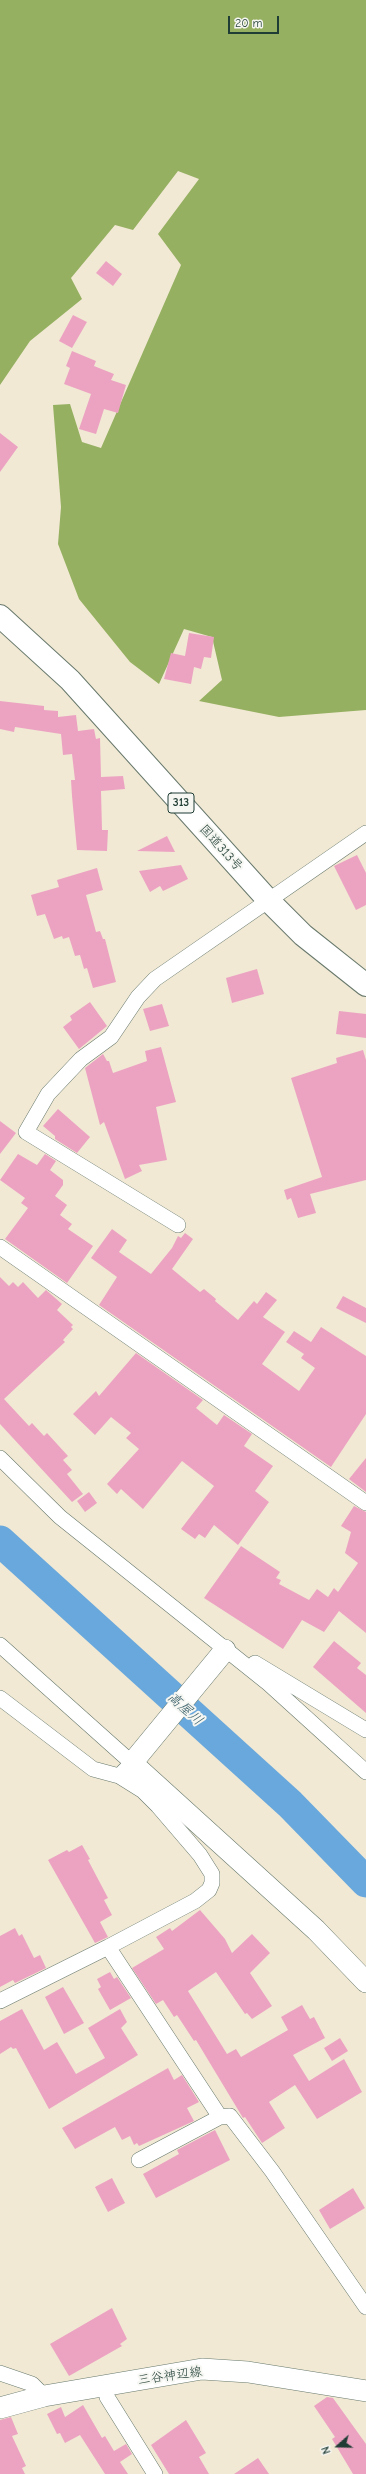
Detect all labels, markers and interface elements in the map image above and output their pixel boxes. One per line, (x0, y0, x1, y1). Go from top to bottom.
scale bar (230, 8, 281, 34)
text: 20 m (235, 16, 263, 30)
road number: 313 (168, 793, 194, 813)
street label: 国道313号 (196, 821, 246, 875)
water label: 高屋川 (164, 1689, 206, 1729)
street label: 三谷神辺線 (137, 2364, 203, 2388)
north arrow (318, 2426, 358, 2466)
text: N (319, 2445, 334, 2456)

